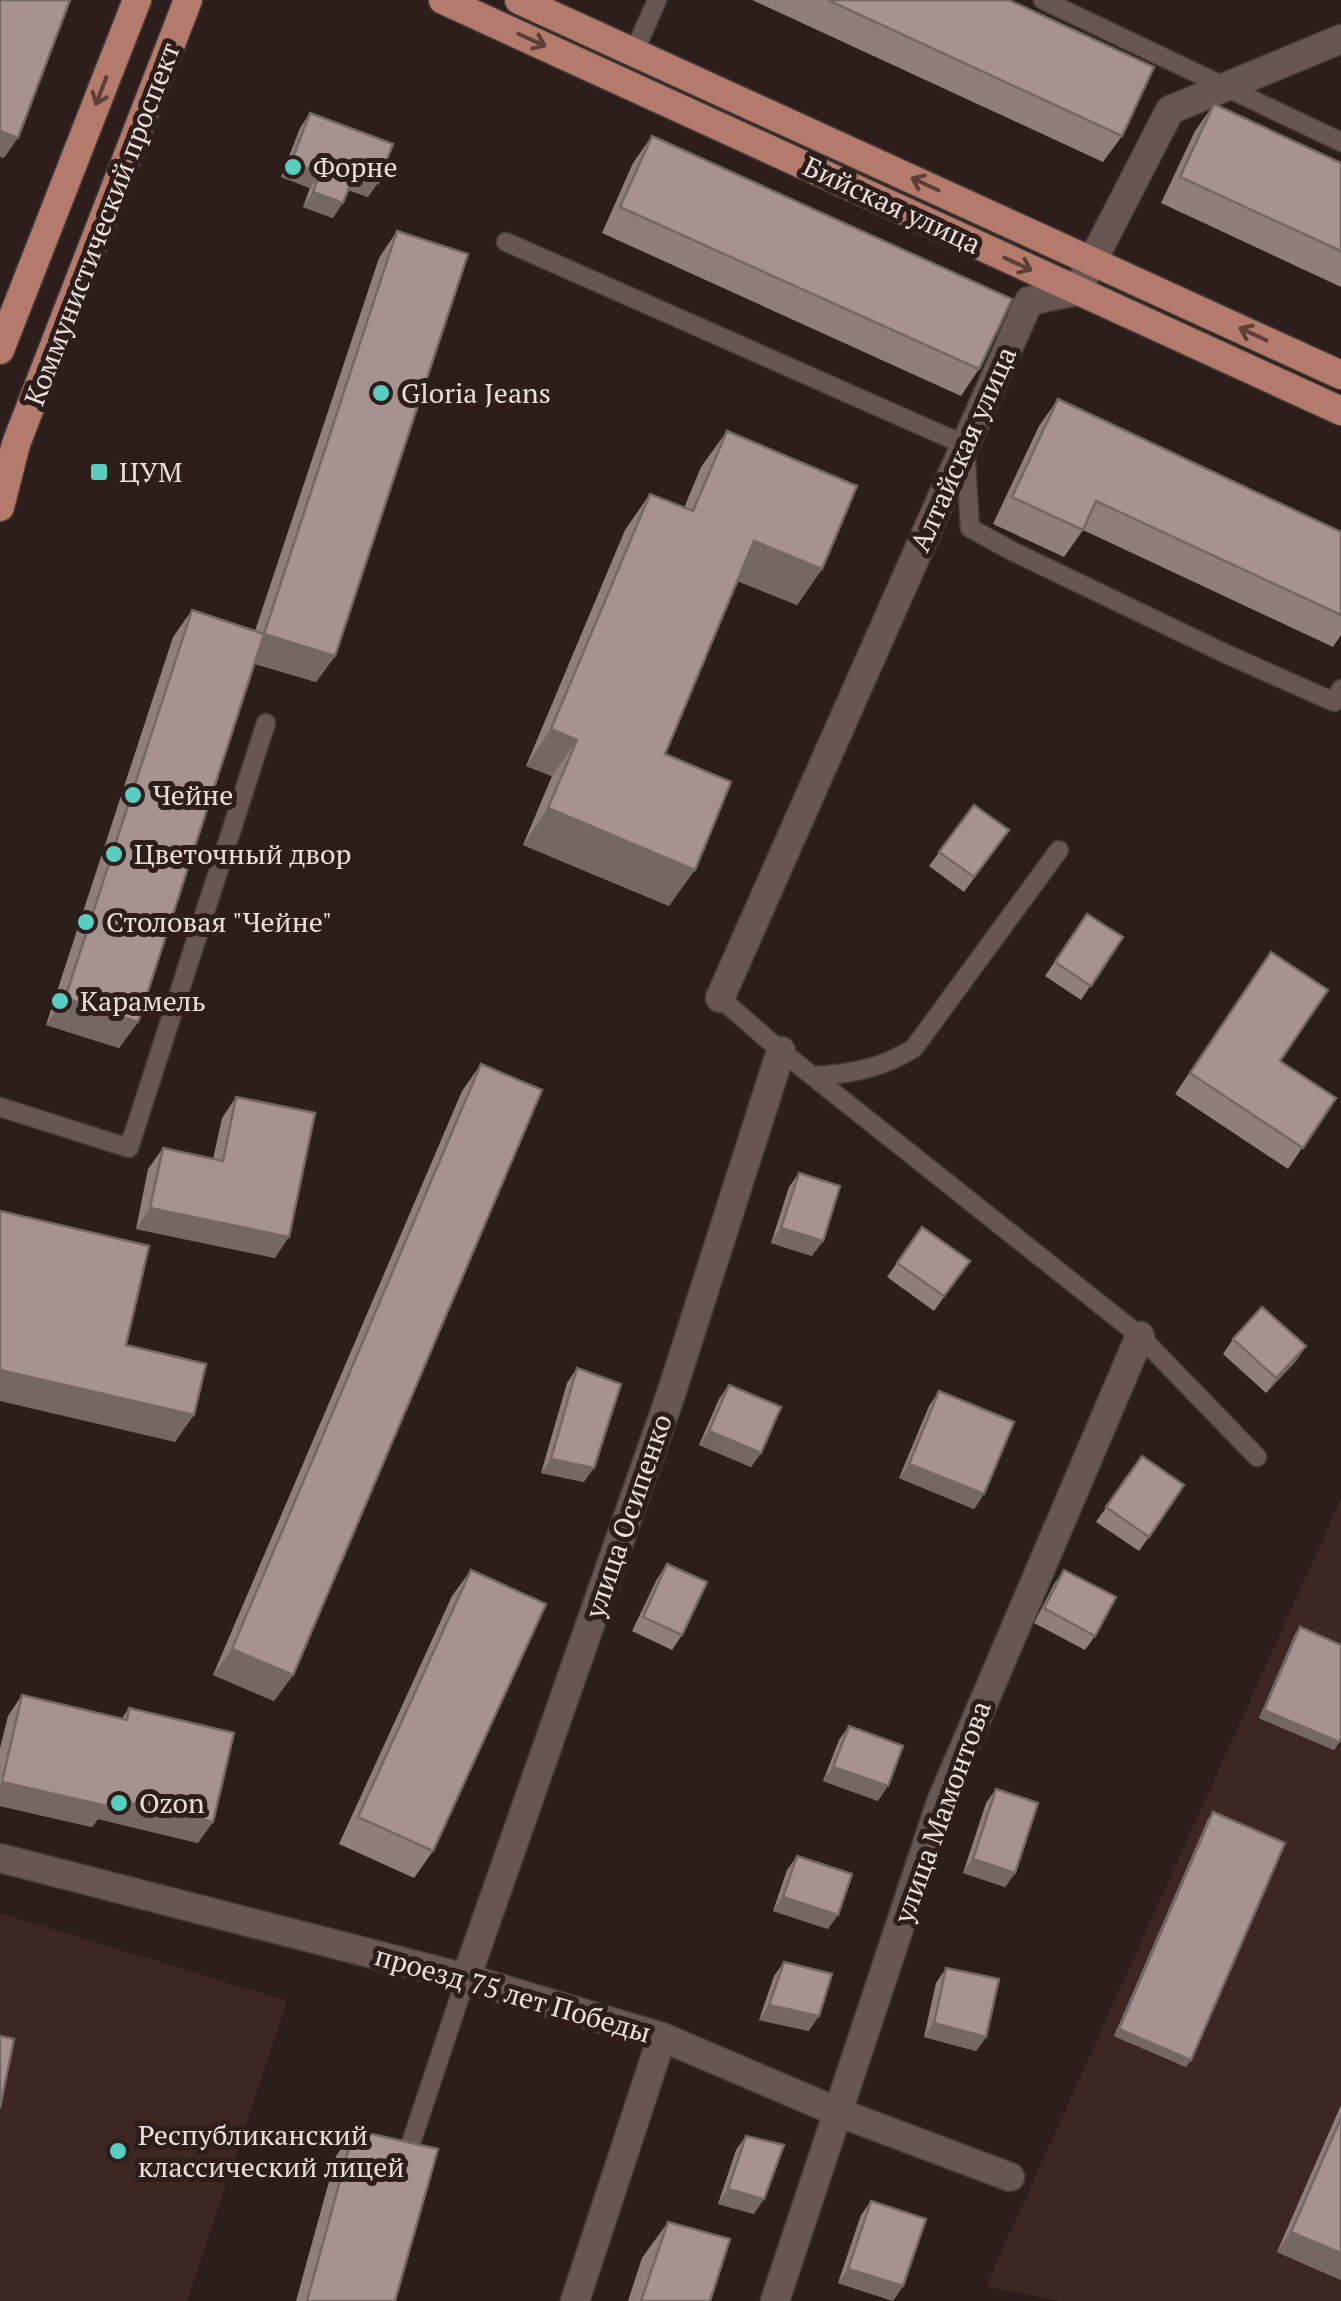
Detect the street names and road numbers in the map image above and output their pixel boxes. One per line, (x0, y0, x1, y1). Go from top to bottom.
street label: Коммунистический проспект (15, 37, 188, 411)
street label: Бийская улица (797, 147, 987, 262)
street label: Алтайская улица (901, 340, 1024, 557)
street label: улица Осипенко (575, 1409, 680, 1624)
street label: улица Мамонтова (884, 1696, 999, 1929)
street label: проезд 75 лет Победы (371, 1936, 655, 2051)

